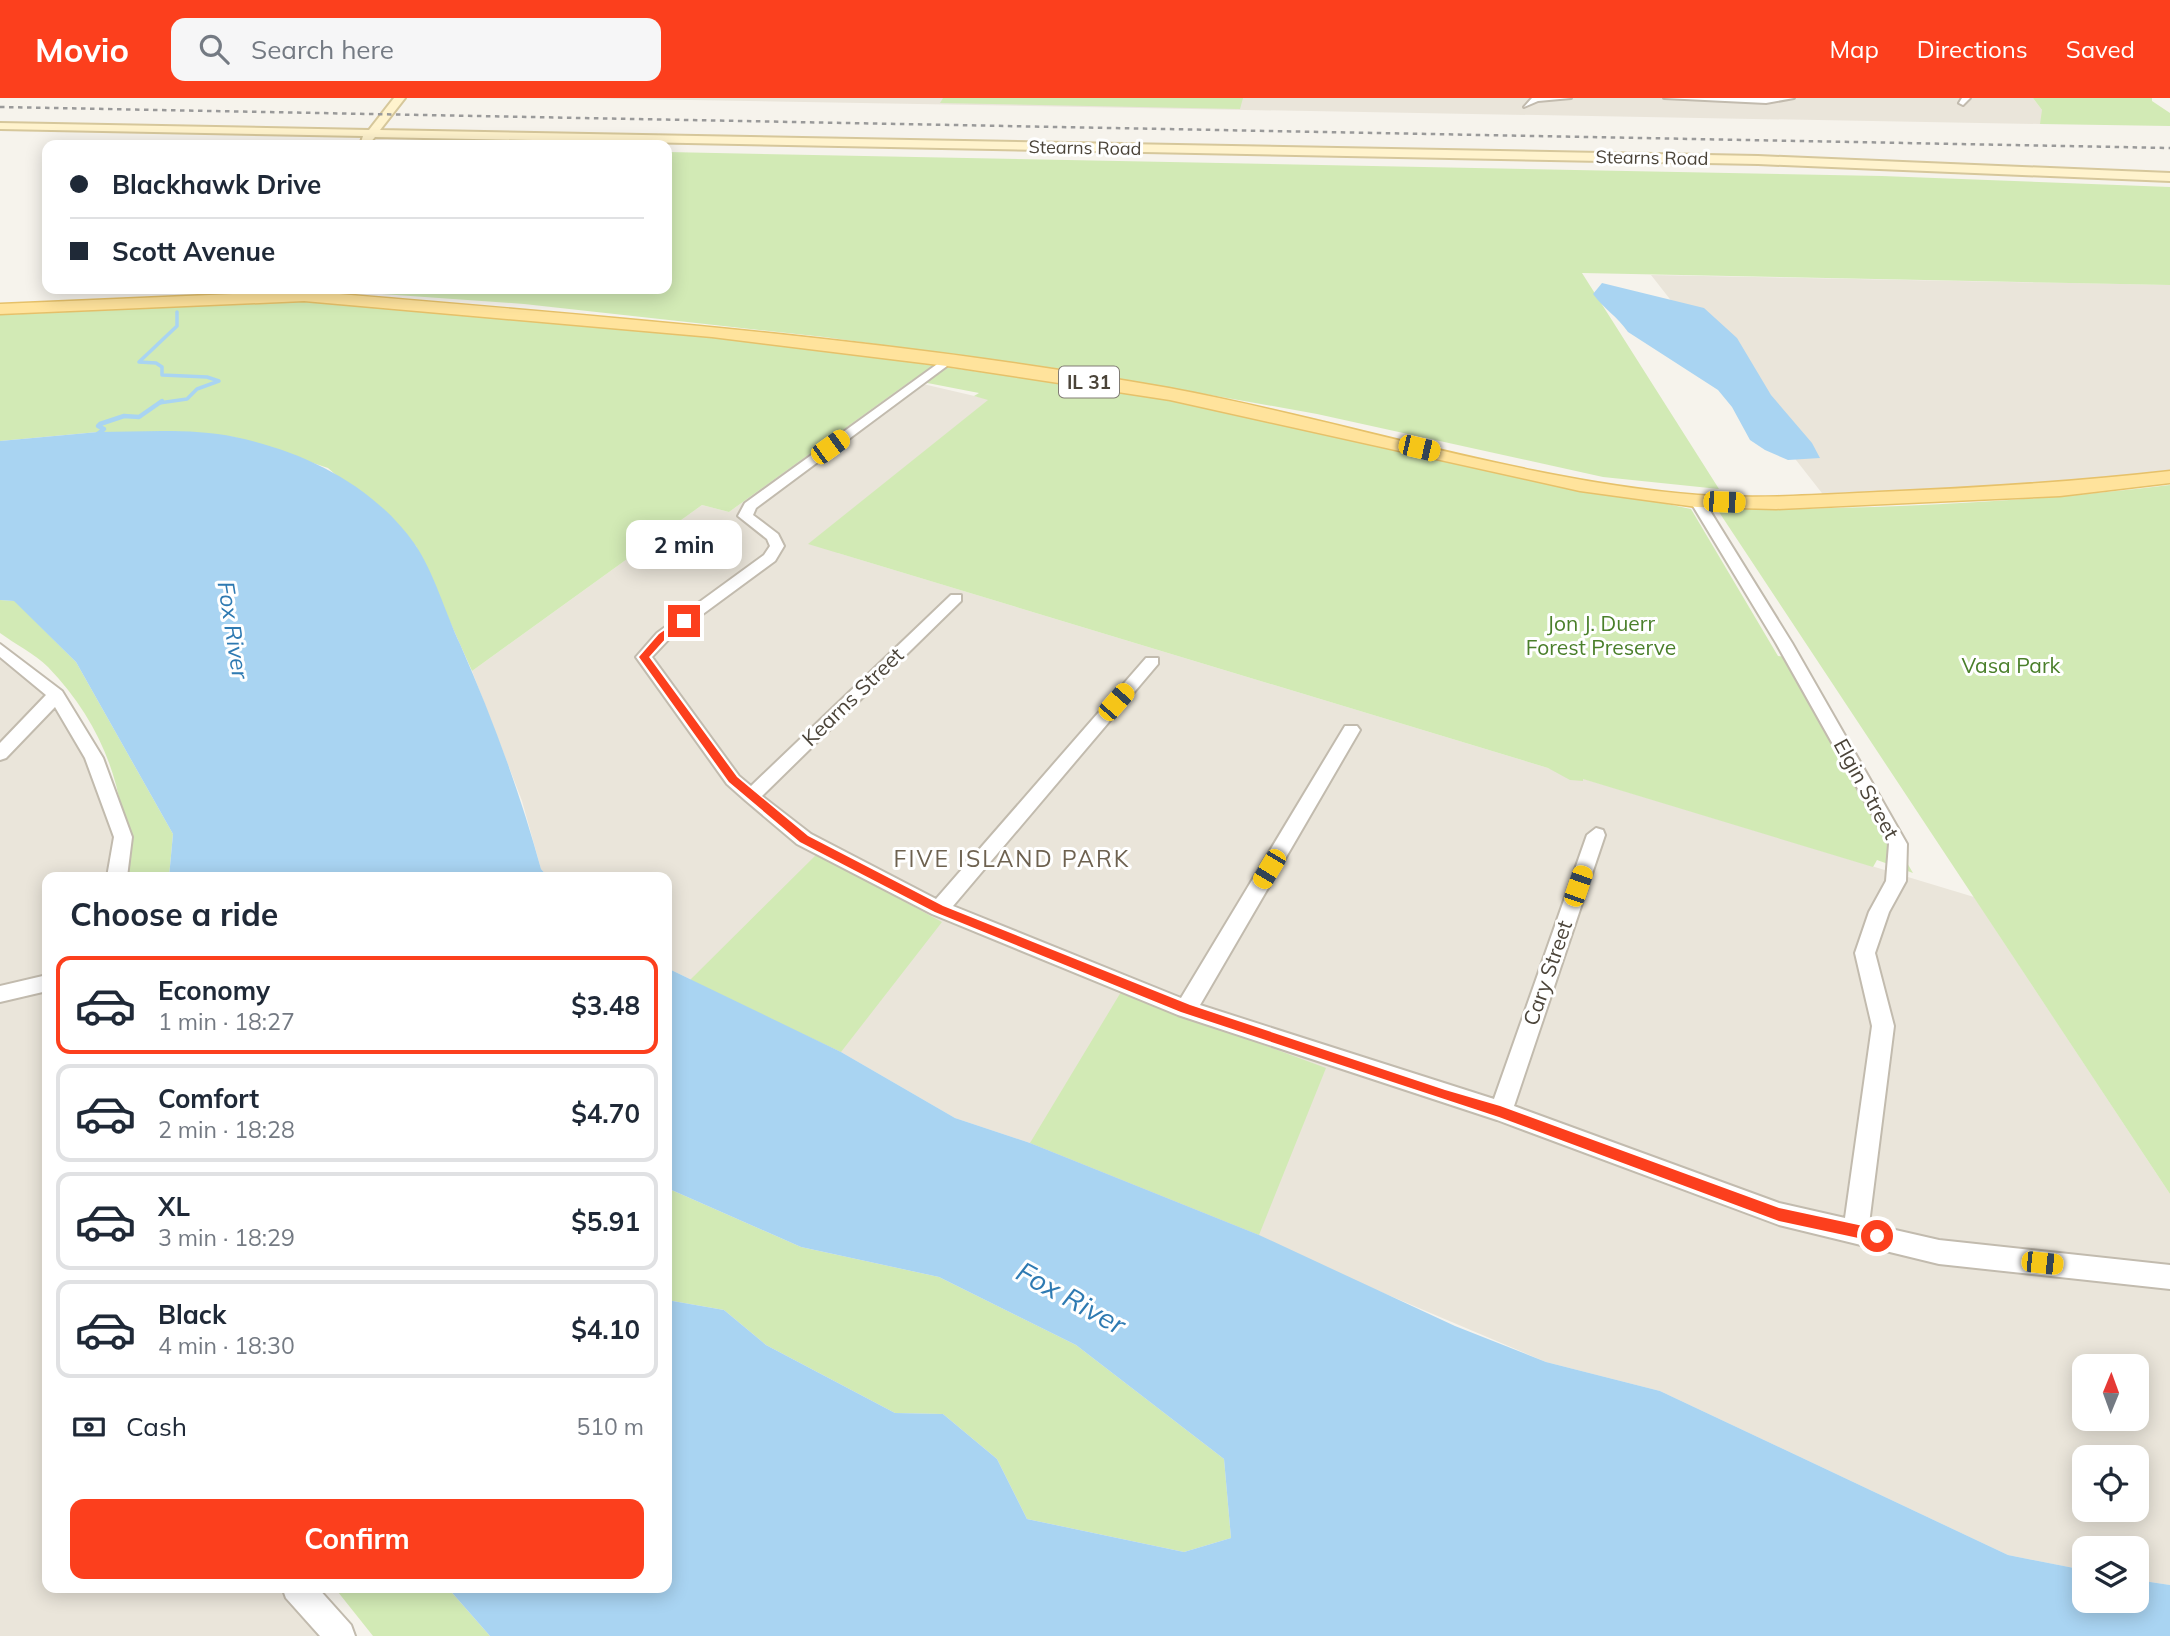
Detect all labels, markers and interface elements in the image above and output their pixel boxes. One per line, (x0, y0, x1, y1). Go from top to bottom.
search box (171, 18, 661, 81)
text: Movio (35, 29, 129, 70)
icon: search (195, 30, 233, 68)
text: Search here (251, 33, 394, 66)
text: Map (1829, 34, 1879, 64)
text: Directions (1917, 34, 2028, 64)
text: Saved (2066, 34, 2135, 64)
street label: Stearns Road (1028, 135, 1142, 160)
street label: Stearns Road (1595, 145, 1709, 170)
text: Blackhawk Drive (112, 168, 321, 201)
text: Scott Avenue (112, 235, 275, 268)
road number: IL 31 (1059, 366, 1119, 398)
car (807, 426, 854, 468)
car (1397, 433, 1442, 463)
car (1703, 491, 1746, 513)
callout: 2 min (626, 519, 742, 568)
text: 2 min (654, 530, 714, 559)
water label: Fox River (212, 579, 256, 682)
route end (668, 605, 700, 637)
park label: Jon J. Duerr Forest Preserve (1526, 610, 1676, 660)
street label: Kearns Street (796, 641, 908, 751)
park label: Vasa Park (1962, 652, 2061, 678)
car (1095, 679, 1138, 725)
street label: Elgin Street (1829, 734, 1905, 843)
district label: FIVE ISLAND PARK (894, 844, 1130, 873)
car (1250, 846, 1289, 892)
car (1562, 863, 1595, 909)
text: Choose a ride (70, 894, 278, 934)
street label: Cary Street (1517, 917, 1577, 1029)
icon: car (74, 974, 137, 1037)
text: Economy (158, 974, 270, 1007)
text: $3.48 (571, 989, 640, 1022)
text: 1 min · 18:27 (158, 1007, 295, 1036)
icon: car (74, 1082, 137, 1145)
text: Comfort (158, 1082, 259, 1115)
text: $4.70 (571, 1097, 640, 1130)
text: 2 min · 18:28 (158, 1115, 295, 1144)
icon: car (74, 1190, 137, 1253)
text: XL (158, 1190, 190, 1223)
text: $5.91 (571, 1205, 640, 1238)
route start (1861, 1220, 1893, 1252)
text: 3 min · 18:29 (158, 1223, 295, 1252)
car (2021, 1250, 2064, 1276)
water label: Fox River (1011, 1253, 1133, 1343)
icon: car (74, 1298, 137, 1361)
text: Black (158, 1298, 226, 1331)
text: $4.10 (571, 1313, 640, 1346)
text: 4 min · 18:30 (158, 1331, 295, 1360)
north arrow (2072, 1354, 2149, 1432)
map controls (2072, 1354, 2149, 1613)
icon: cash (70, 1408, 108, 1446)
text: Cash (126, 1410, 187, 1443)
text: 510 m (576, 1412, 644, 1441)
button: locate (2072, 1445, 2149, 1522)
button: Confirm (70, 1499, 644, 1579)
button: layers (2072, 1536, 2149, 1613)

